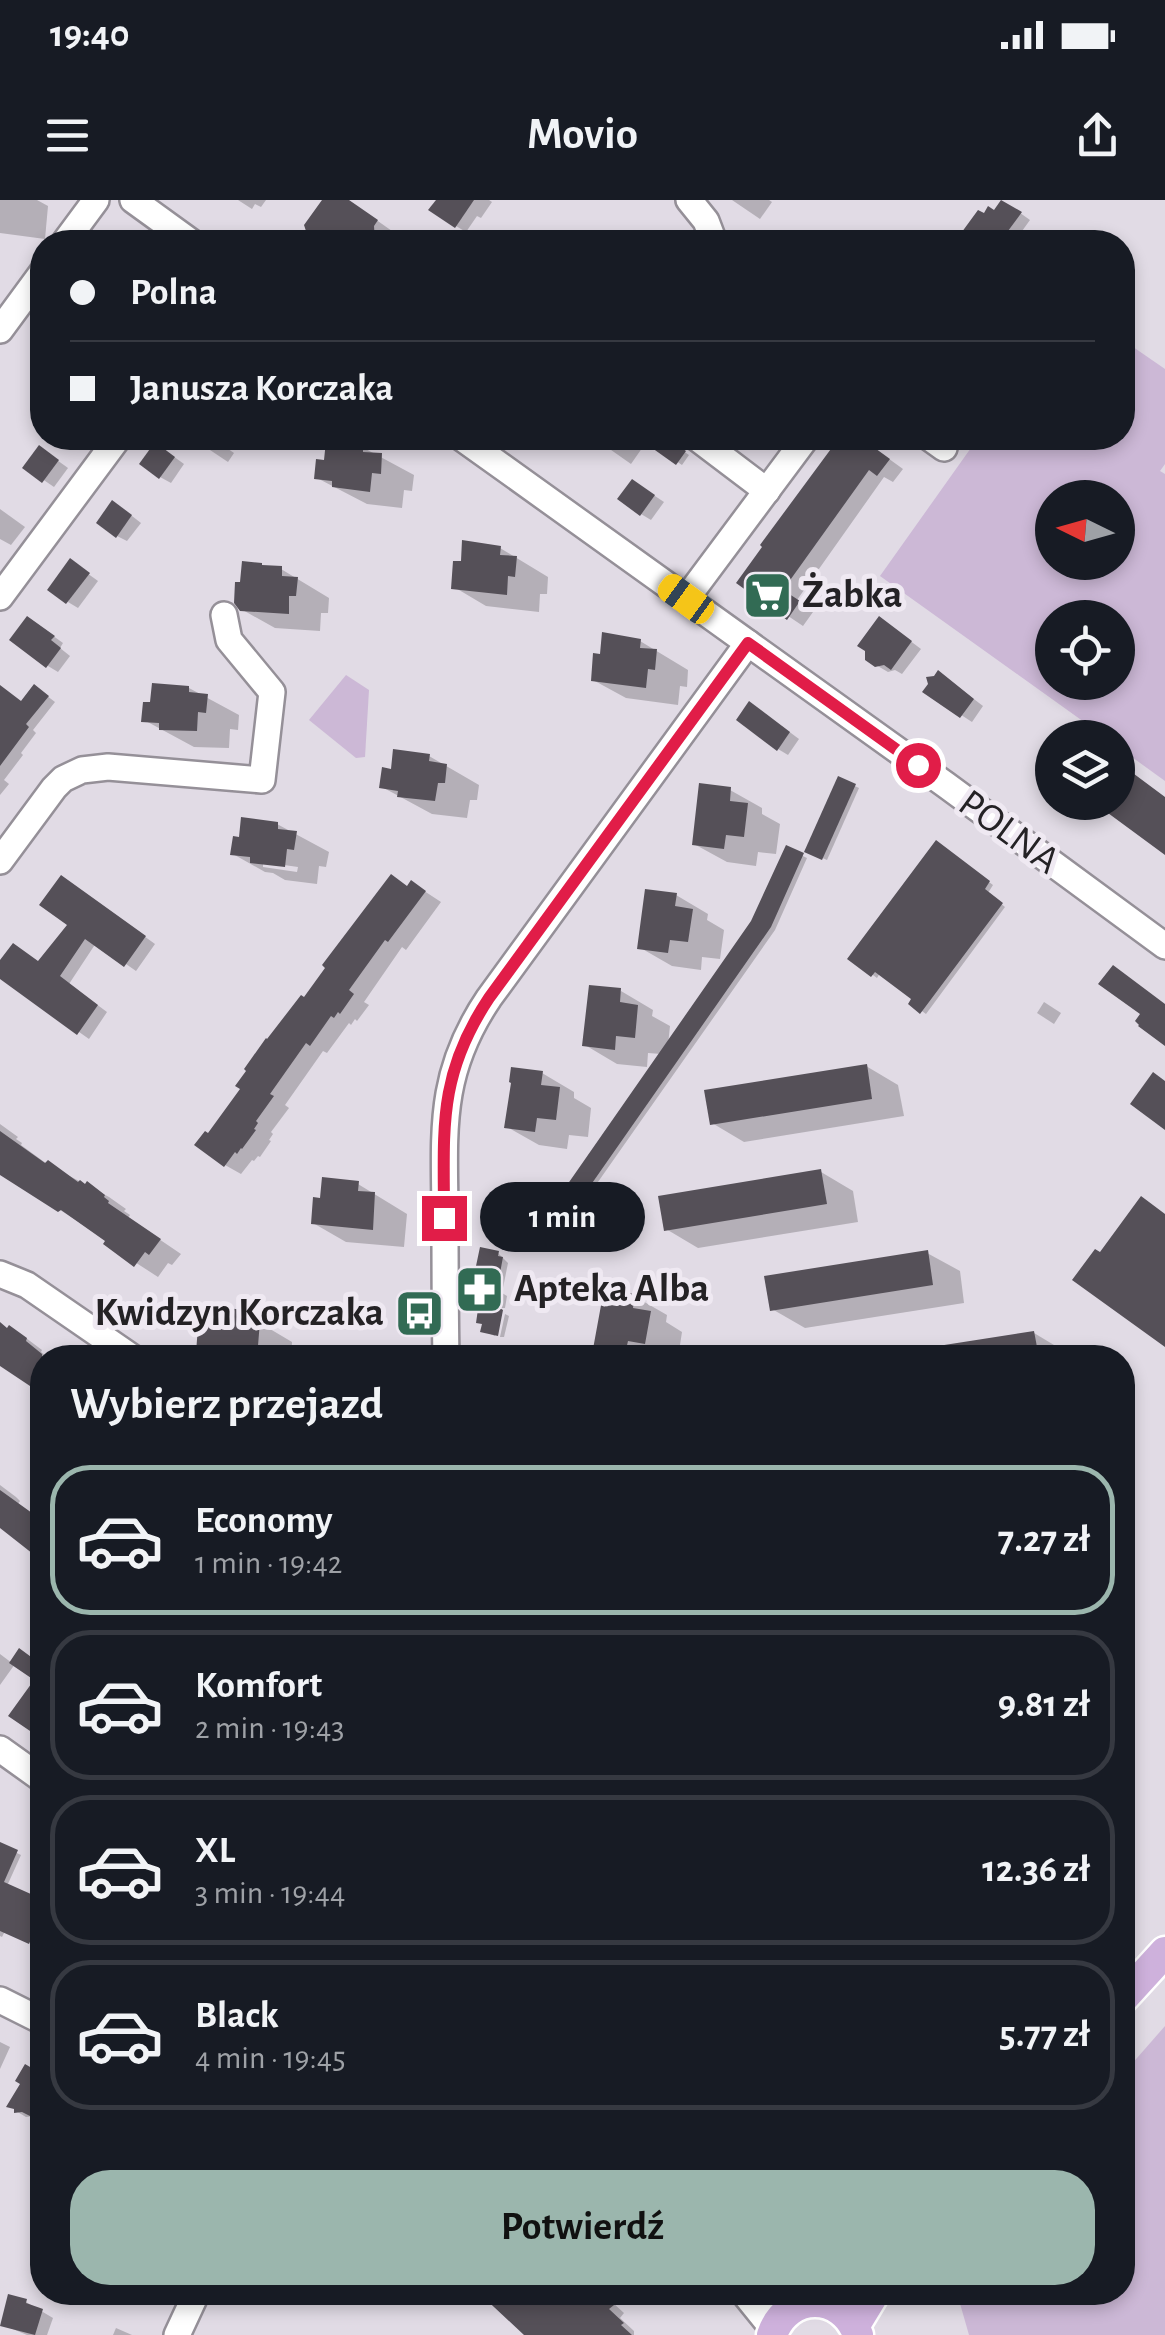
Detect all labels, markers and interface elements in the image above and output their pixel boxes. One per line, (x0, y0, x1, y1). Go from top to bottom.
text: 19:40 (50, 16, 130, 54)
icon: menu (40, 108, 95, 163)
icon: share (1070, 108, 1125, 163)
text: Movio (527, 112, 638, 157)
text: Polna (130, 274, 217, 312)
text: Janusza Korczaka (130, 370, 393, 408)
north arrow (1035, 480, 1135, 580)
map controls (1035, 480, 1135, 820)
car (653, 569, 719, 629)
supermarket icon: Żabka (741, 569, 793, 621)
place label: Żabka (802, 572, 902, 615)
button: locate (1035, 600, 1135, 700)
button: layers (1035, 720, 1135, 820)
route start (896, 743, 941, 788)
street label: POLNA (951, 783, 1067, 881)
callout: 1 min (479, 1183, 644, 1253)
route end (422, 1196, 467, 1241)
text: 1 min (529, 1201, 596, 1233)
pharmacy icon: Apteka Alba (453, 1263, 505, 1315)
place label: Apteka Alba (514, 1269, 709, 1309)
bus stop icon: Kwidzyn Korczaka (393, 1287, 445, 1339)
place label: Kwidzyn Korczaka (94, 1293, 384, 1333)
text: Wybierz przejazd (70, 1382, 383, 1427)
icon: car (75, 1495, 165, 1585)
text: Economy (195, 1502, 333, 1540)
text: 7.27 zł (998, 1521, 1090, 1559)
text: 1 min · 19:42 (195, 1547, 342, 1579)
icon: car (75, 1660, 165, 1750)
text: Komfort (195, 1667, 322, 1705)
text: 9.81 zł (998, 1686, 1090, 1724)
text: 2 min · 19:43 (195, 1712, 345, 1744)
icon: car (75, 1825, 165, 1915)
text: XL (195, 1832, 235, 1870)
text: 12.36 zł (982, 1851, 1090, 1889)
text: 3 min · 19:44 (195, 1877, 345, 1909)
icon: car (75, 1990, 165, 2080)
text: Black (195, 1997, 279, 2035)
text: 5.77 zł (999, 2016, 1090, 2054)
text: 4 min · 19:45 (195, 2042, 346, 2074)
button: Potwierdź (70, 2170, 1095, 2285)

